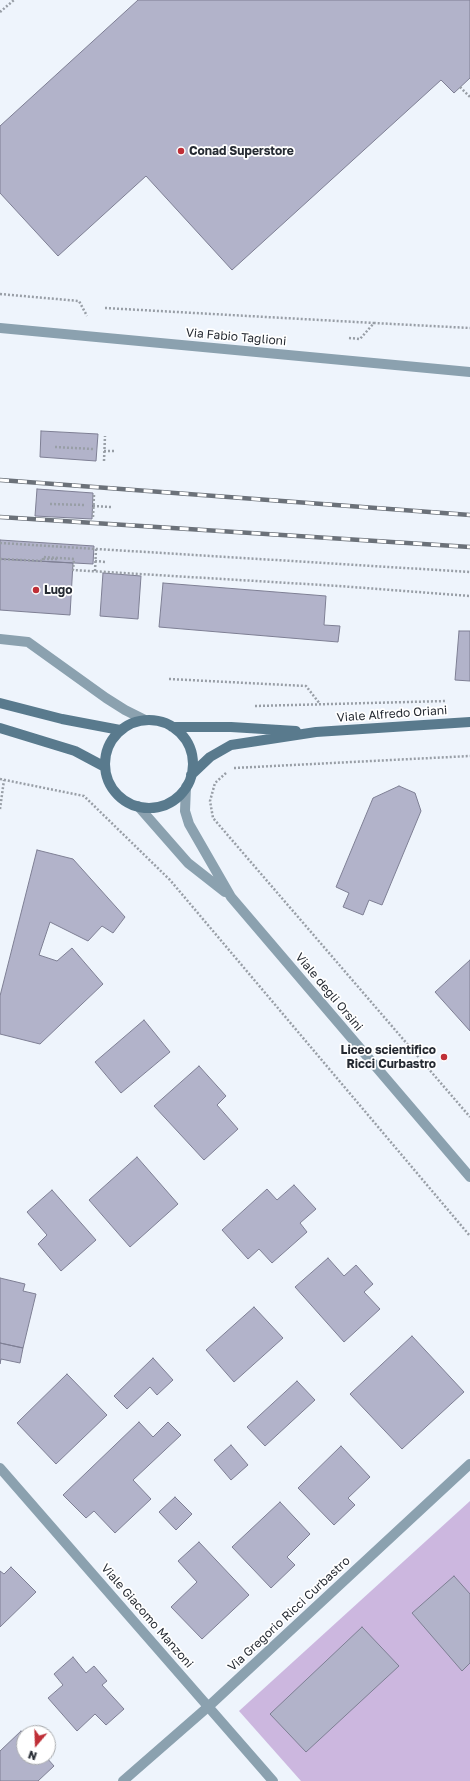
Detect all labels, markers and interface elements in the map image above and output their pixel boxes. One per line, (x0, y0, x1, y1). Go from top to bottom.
place label: Conad Superstore (189, 144, 294, 158)
marker: Conad Superstore (176, 146, 186, 156)
street label: Via Fabio Taglioni (185, 325, 287, 349)
place label: Lugo (44, 583, 72, 597)
marker: Lugo (31, 585, 41, 595)
street label: Viale Alfredo Oriani (336, 703, 448, 725)
street label: Viale degli Orsini (292, 950, 366, 1034)
place label: Liceo scientifico Ricci Curbastro (341, 1043, 436, 1071)
marker: Liceo scientifico Ricci Curbastro (439, 1052, 449, 1062)
street label: Via Gregorio Ricci Curbastro (225, 1554, 353, 1674)
street label: Viale Giacomo Manzoni (98, 1561, 196, 1671)
north arrow (16, 1725, 56, 1765)
text: N (26, 1748, 38, 1763)

